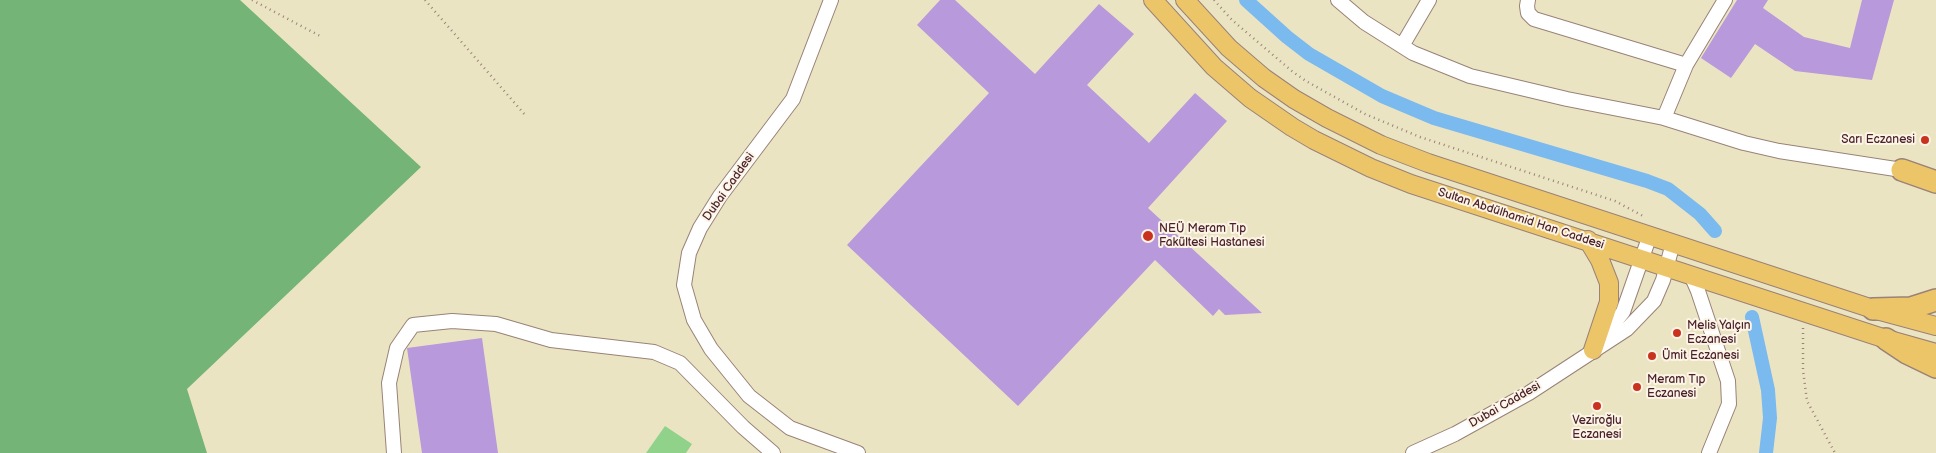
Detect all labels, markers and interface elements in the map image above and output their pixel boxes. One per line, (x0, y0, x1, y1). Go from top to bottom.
place label: Sarı Eczanesi (1841, 133, 1915, 147)
marker: Sarı Eczanesi (1919, 134, 1931, 146)
street label: Dubai Caddesi (700, 150, 758, 224)
street label: Sultan Abdülhamid Han Caddesi (1436, 185, 1606, 253)
place label: NEÜ Meram Tıp Fakültesi Hastanesi (1159, 222, 1265, 250)
marker: NEÜ Meram Tıp Fakültesi Hastanesi (1141, 229, 1155, 243)
place label: Melis Yalçın Eczanesi (1687, 319, 1751, 347)
marker: Melis Yalçın Eczanesi (1671, 327, 1683, 339)
place label: Ümit Eczanesi (1662, 349, 1739, 363)
marker: Ümit Eczanesi (1646, 350, 1658, 362)
place label: Meram Tıp Eczanesi (1647, 373, 1706, 401)
street label: Dubai Caddesi (1467, 379, 1543, 431)
marker: Meram Tıp Eczanesi (1631, 381, 1643, 393)
marker: Veziroğlu Eczanesi (1591, 400, 1603, 412)
place label: Veziroğlu Eczanesi (1572, 414, 1622, 442)

